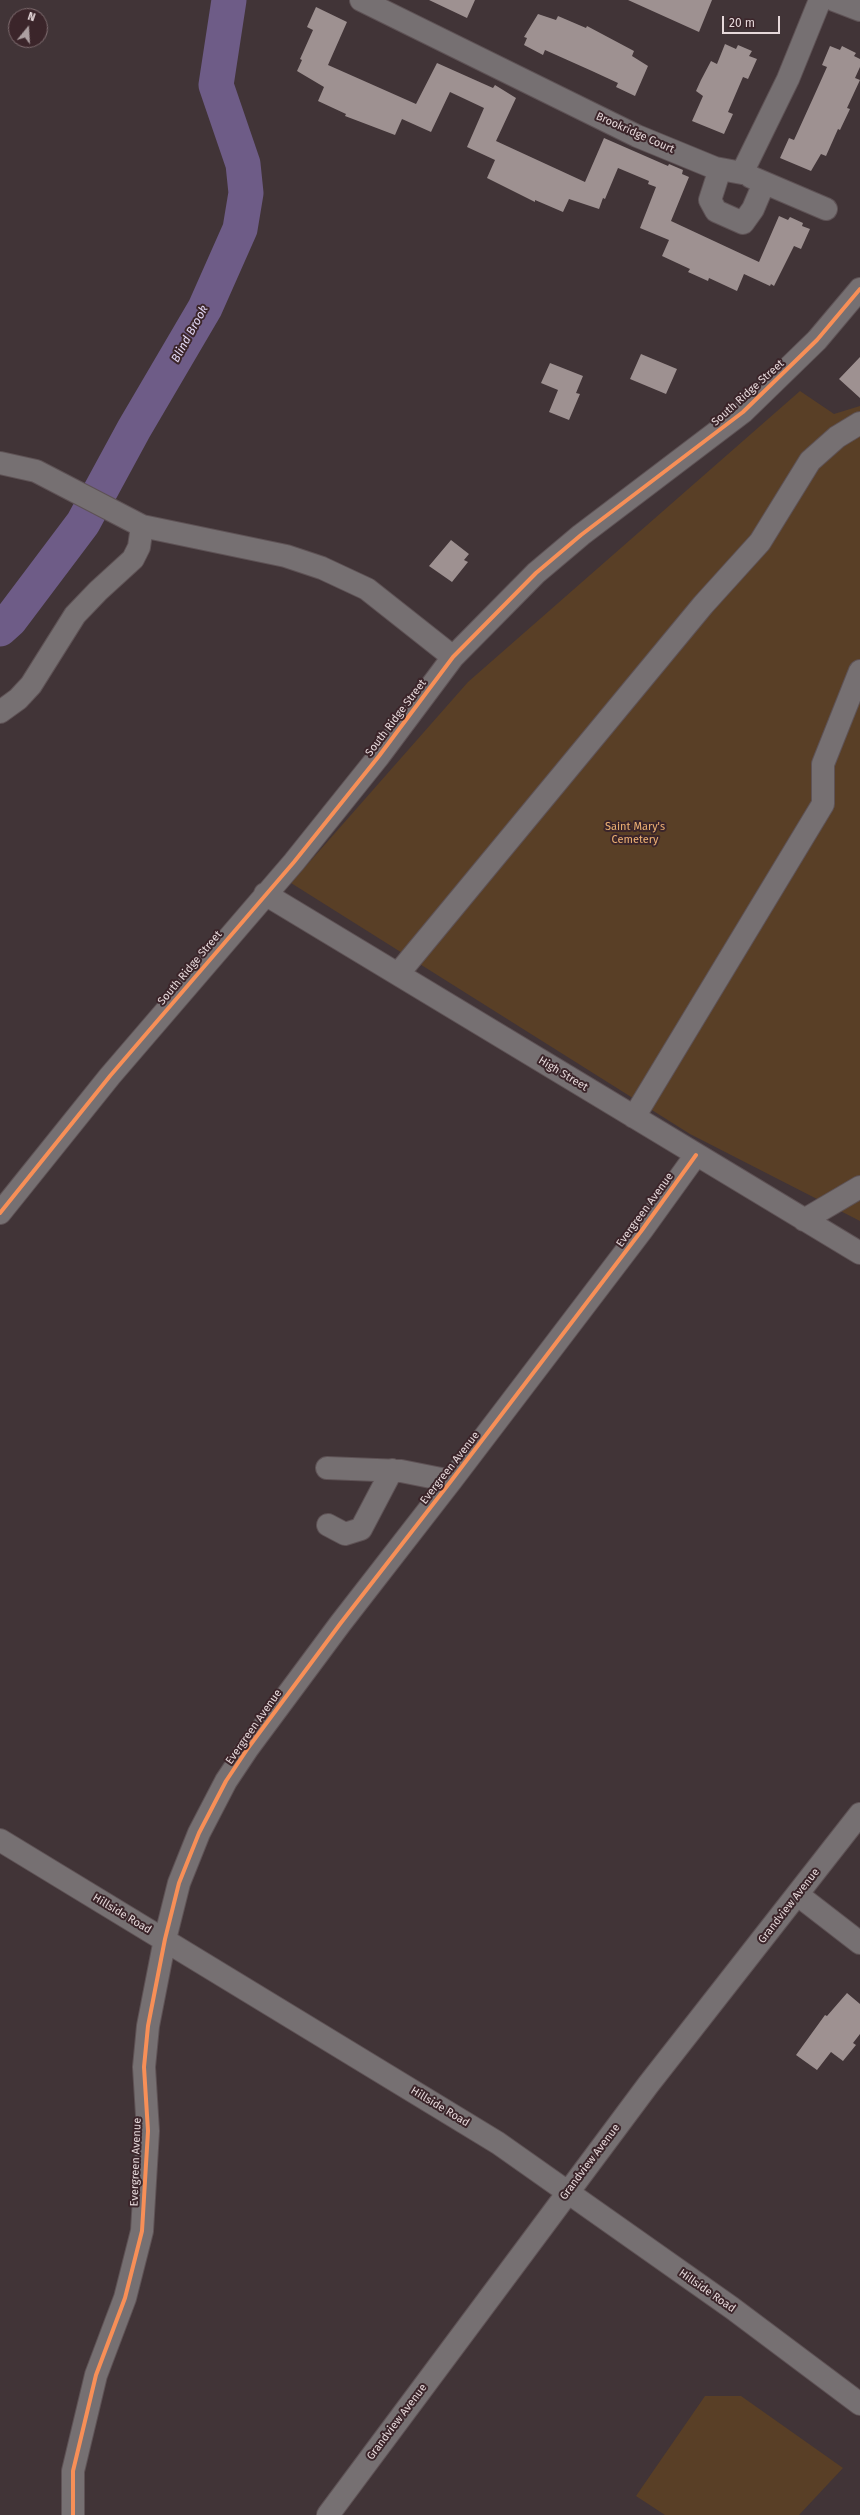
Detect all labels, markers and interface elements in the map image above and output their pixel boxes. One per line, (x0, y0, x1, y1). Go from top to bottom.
north arrow (8, 8, 48, 48)
scale bar (724, 8, 782, 34)
text: N (26, 10, 37, 24)
text: 20 m (729, 16, 755, 30)
street label: Brookridge Court (594, 110, 676, 156)
water label: Blind Brook (168, 303, 212, 365)
street label: South Ridge Street (709, 357, 787, 429)
street label: South Ridge Street (363, 677, 429, 759)
park label: Saint Mary's Cemetery (605, 820, 665, 846)
street label: South Ridge Street (155, 928, 225, 1008)
street label: High Street (536, 1054, 590, 1094)
street label: Evergreen Avenue (614, 1170, 676, 1250)
street label: Evergreen Avenue (418, 1429, 482, 1507)
street label: Evergreen Avenue (223, 1687, 285, 1767)
street label: Grandview Avenue (756, 1866, 822, 1946)
street label: Hillside Road (90, 1891, 154, 1937)
street label: Hillside Road (408, 2084, 472, 2130)
street label: Evergreen Avenue (128, 2117, 144, 2207)
street label: Grandview Avenue (557, 2121, 623, 2203)
street label: Hillside Road (676, 2267, 738, 2315)
street label: Grandview Avenue (364, 2381, 430, 2463)

